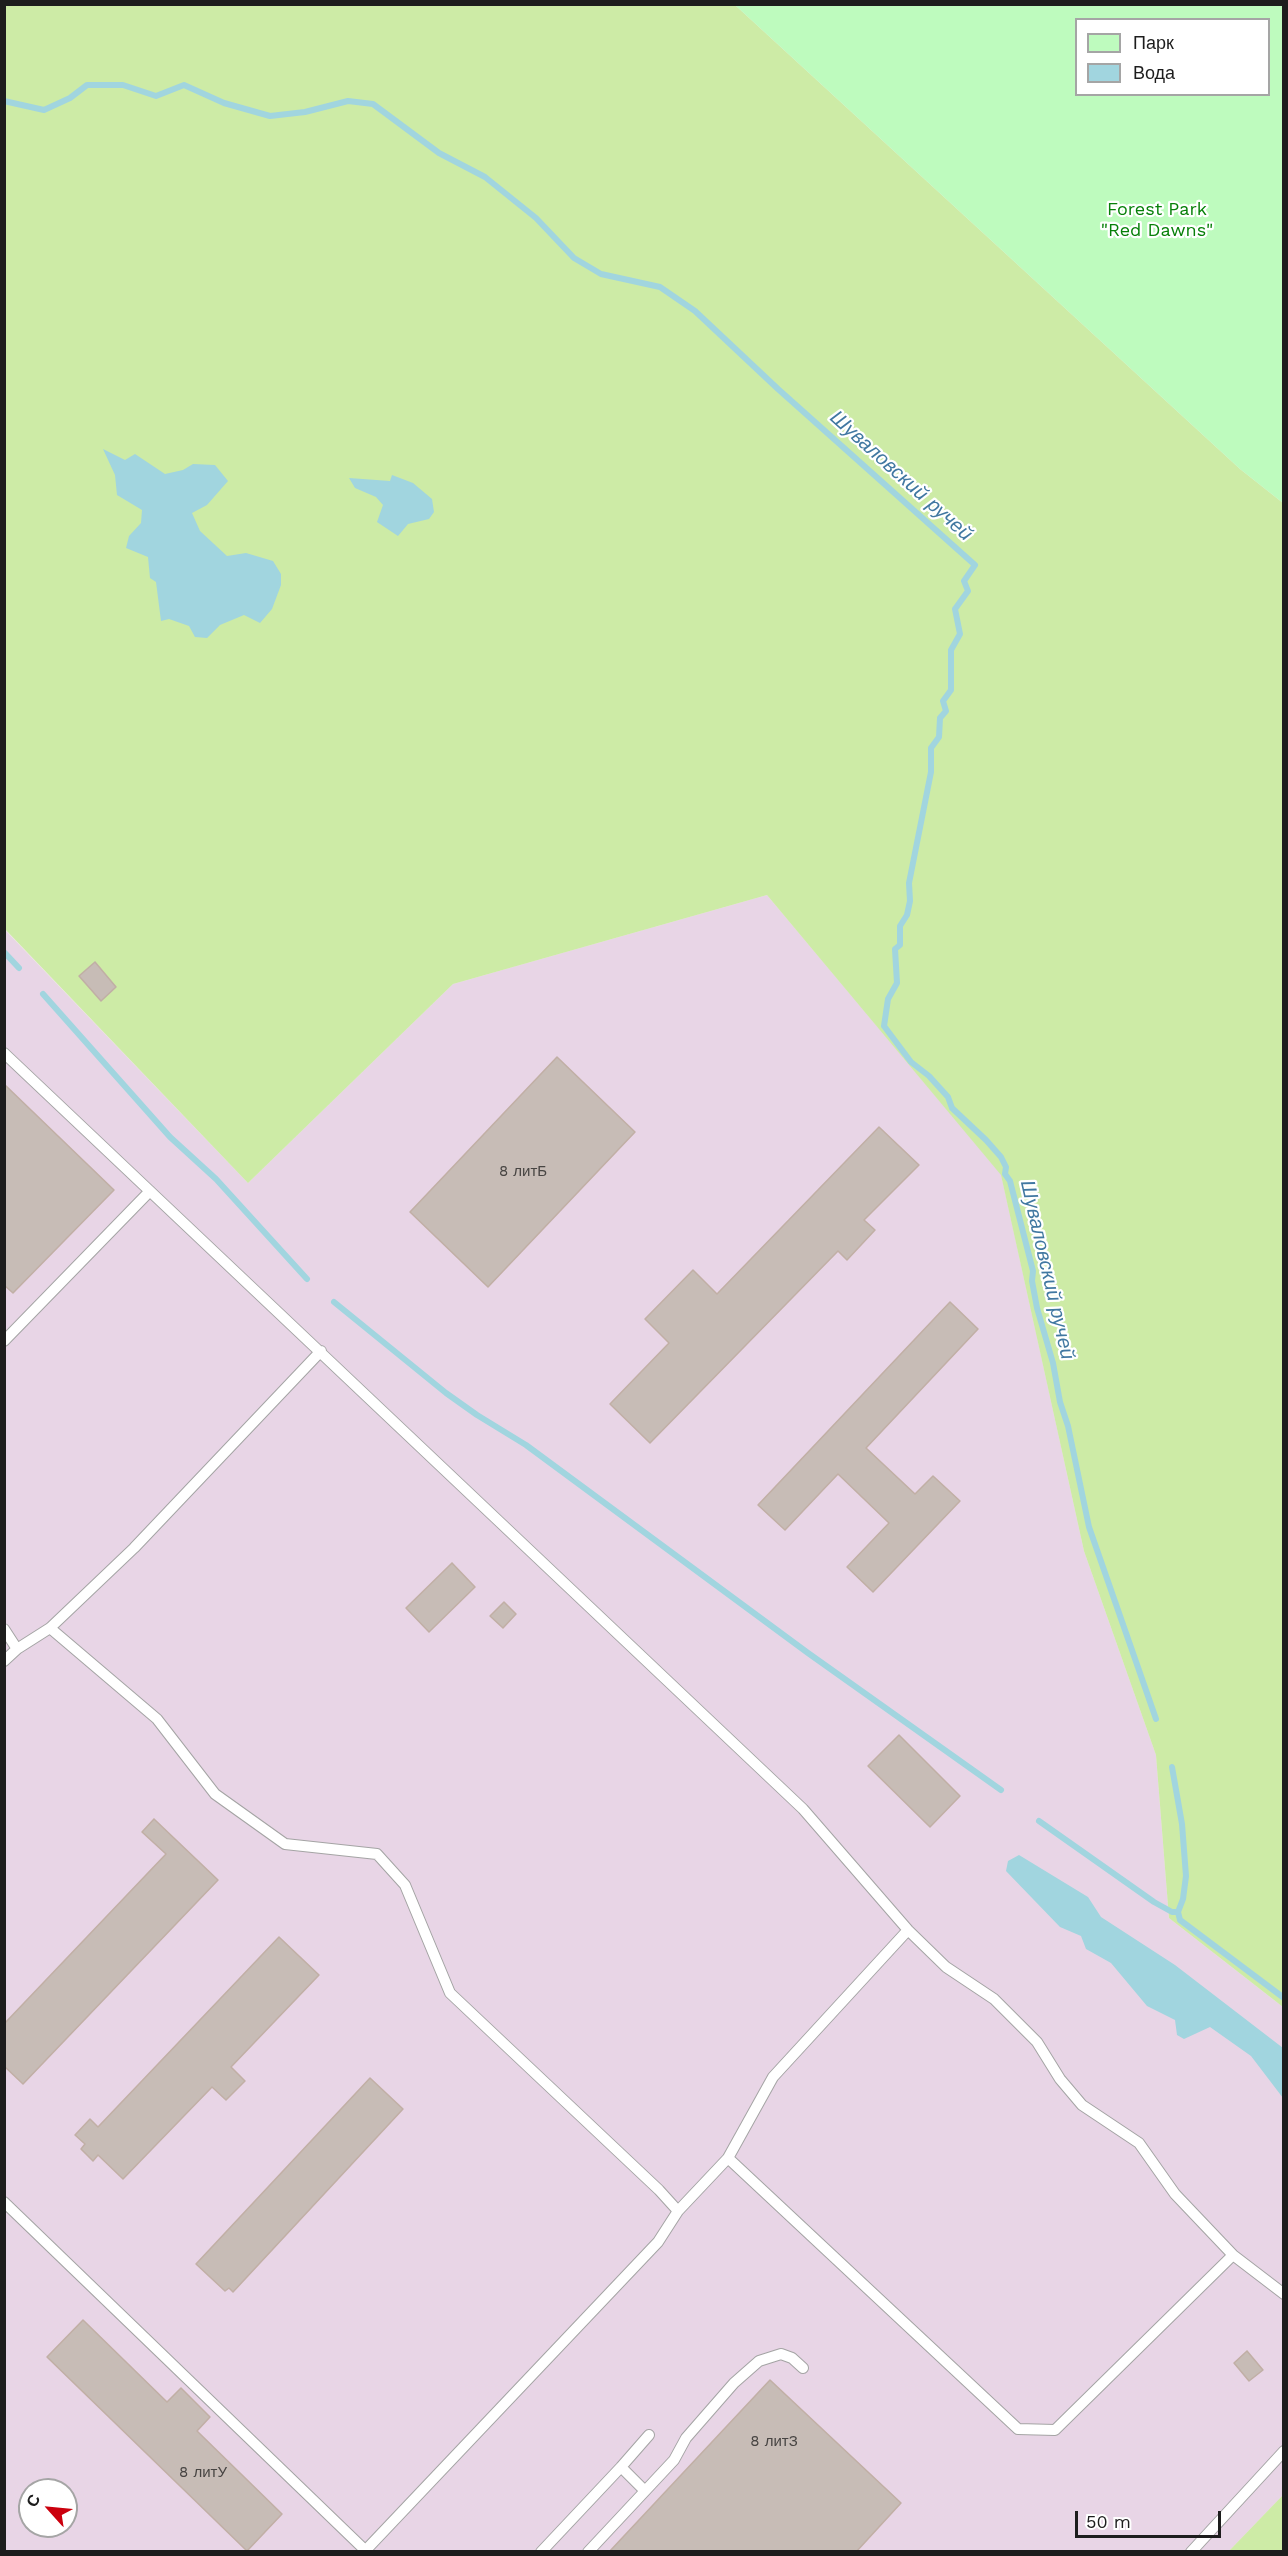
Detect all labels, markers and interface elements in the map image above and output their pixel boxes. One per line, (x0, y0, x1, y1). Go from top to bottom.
legend (1075, 18, 1270, 96)
text: Парк (1133, 32, 1174, 53)
text: Вода (1133, 62, 1175, 83)
park label: Forest Park "Red Dawns" (1101, 199, 1213, 242)
water label: Шуваловский ручей (825, 406, 977, 546)
house number: 8 литБ (499, 1163, 547, 1181)
water label: Шуваловский ручей (1015, 1178, 1079, 1362)
house number: 8 литЗ (750, 2433, 798, 2451)
house number: 8 литУ (179, 2464, 227, 2482)
north arrow (18, 2478, 78, 2538)
text: С (22, 2491, 44, 2510)
scale bar (1078, 2499, 1224, 2537)
text: 50 m (1086, 2511, 1131, 2532)

